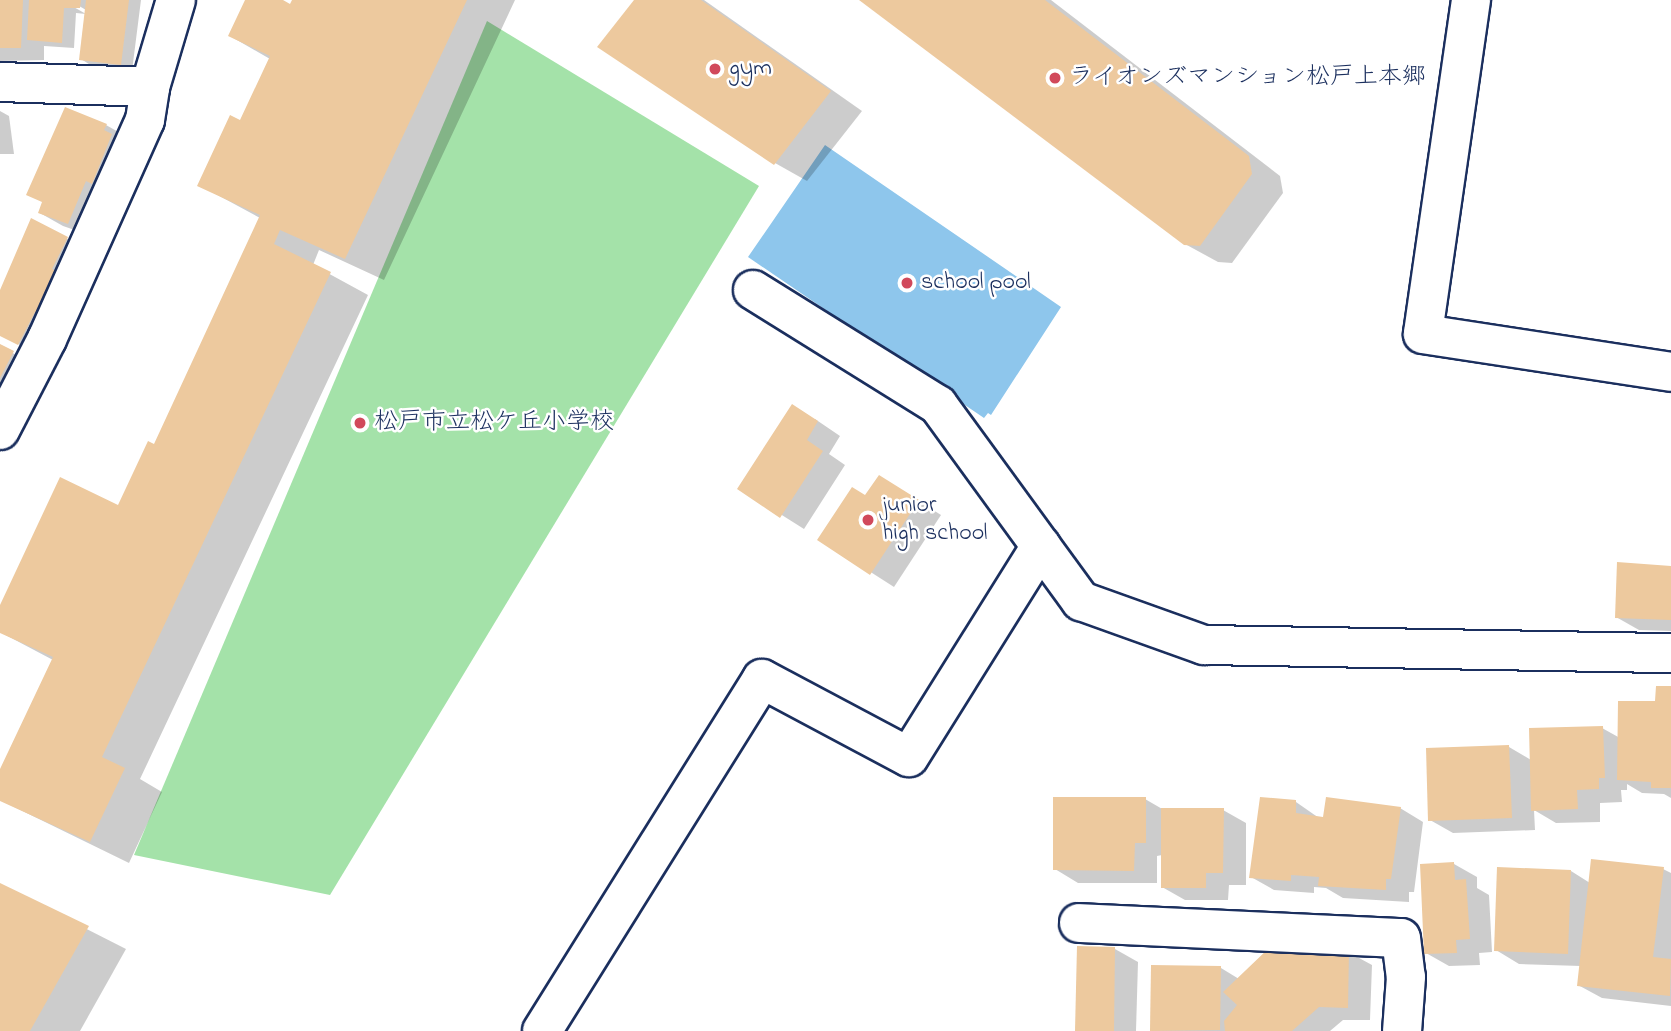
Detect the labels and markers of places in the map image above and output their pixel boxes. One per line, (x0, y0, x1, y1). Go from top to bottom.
place label: gym (729, 55, 772, 83)
marker: gym (707, 61, 723, 77)
place label: ライオンズマンション松戸上本郷 (1069, 64, 1429, 92)
marker: ライオンズマンション松戸上本郷 (1047, 70, 1063, 86)
place label: school pool (921, 269, 1031, 297)
marker: school pool (899, 275, 915, 291)
place label: 松戸市立松ケ丘小学校 (374, 409, 614, 437)
marker: 松戸市立松ケ丘小学校 (352, 415, 368, 431)
place label: junior high school (882, 492, 988, 548)
marker: junior high school (860, 512, 876, 528)

